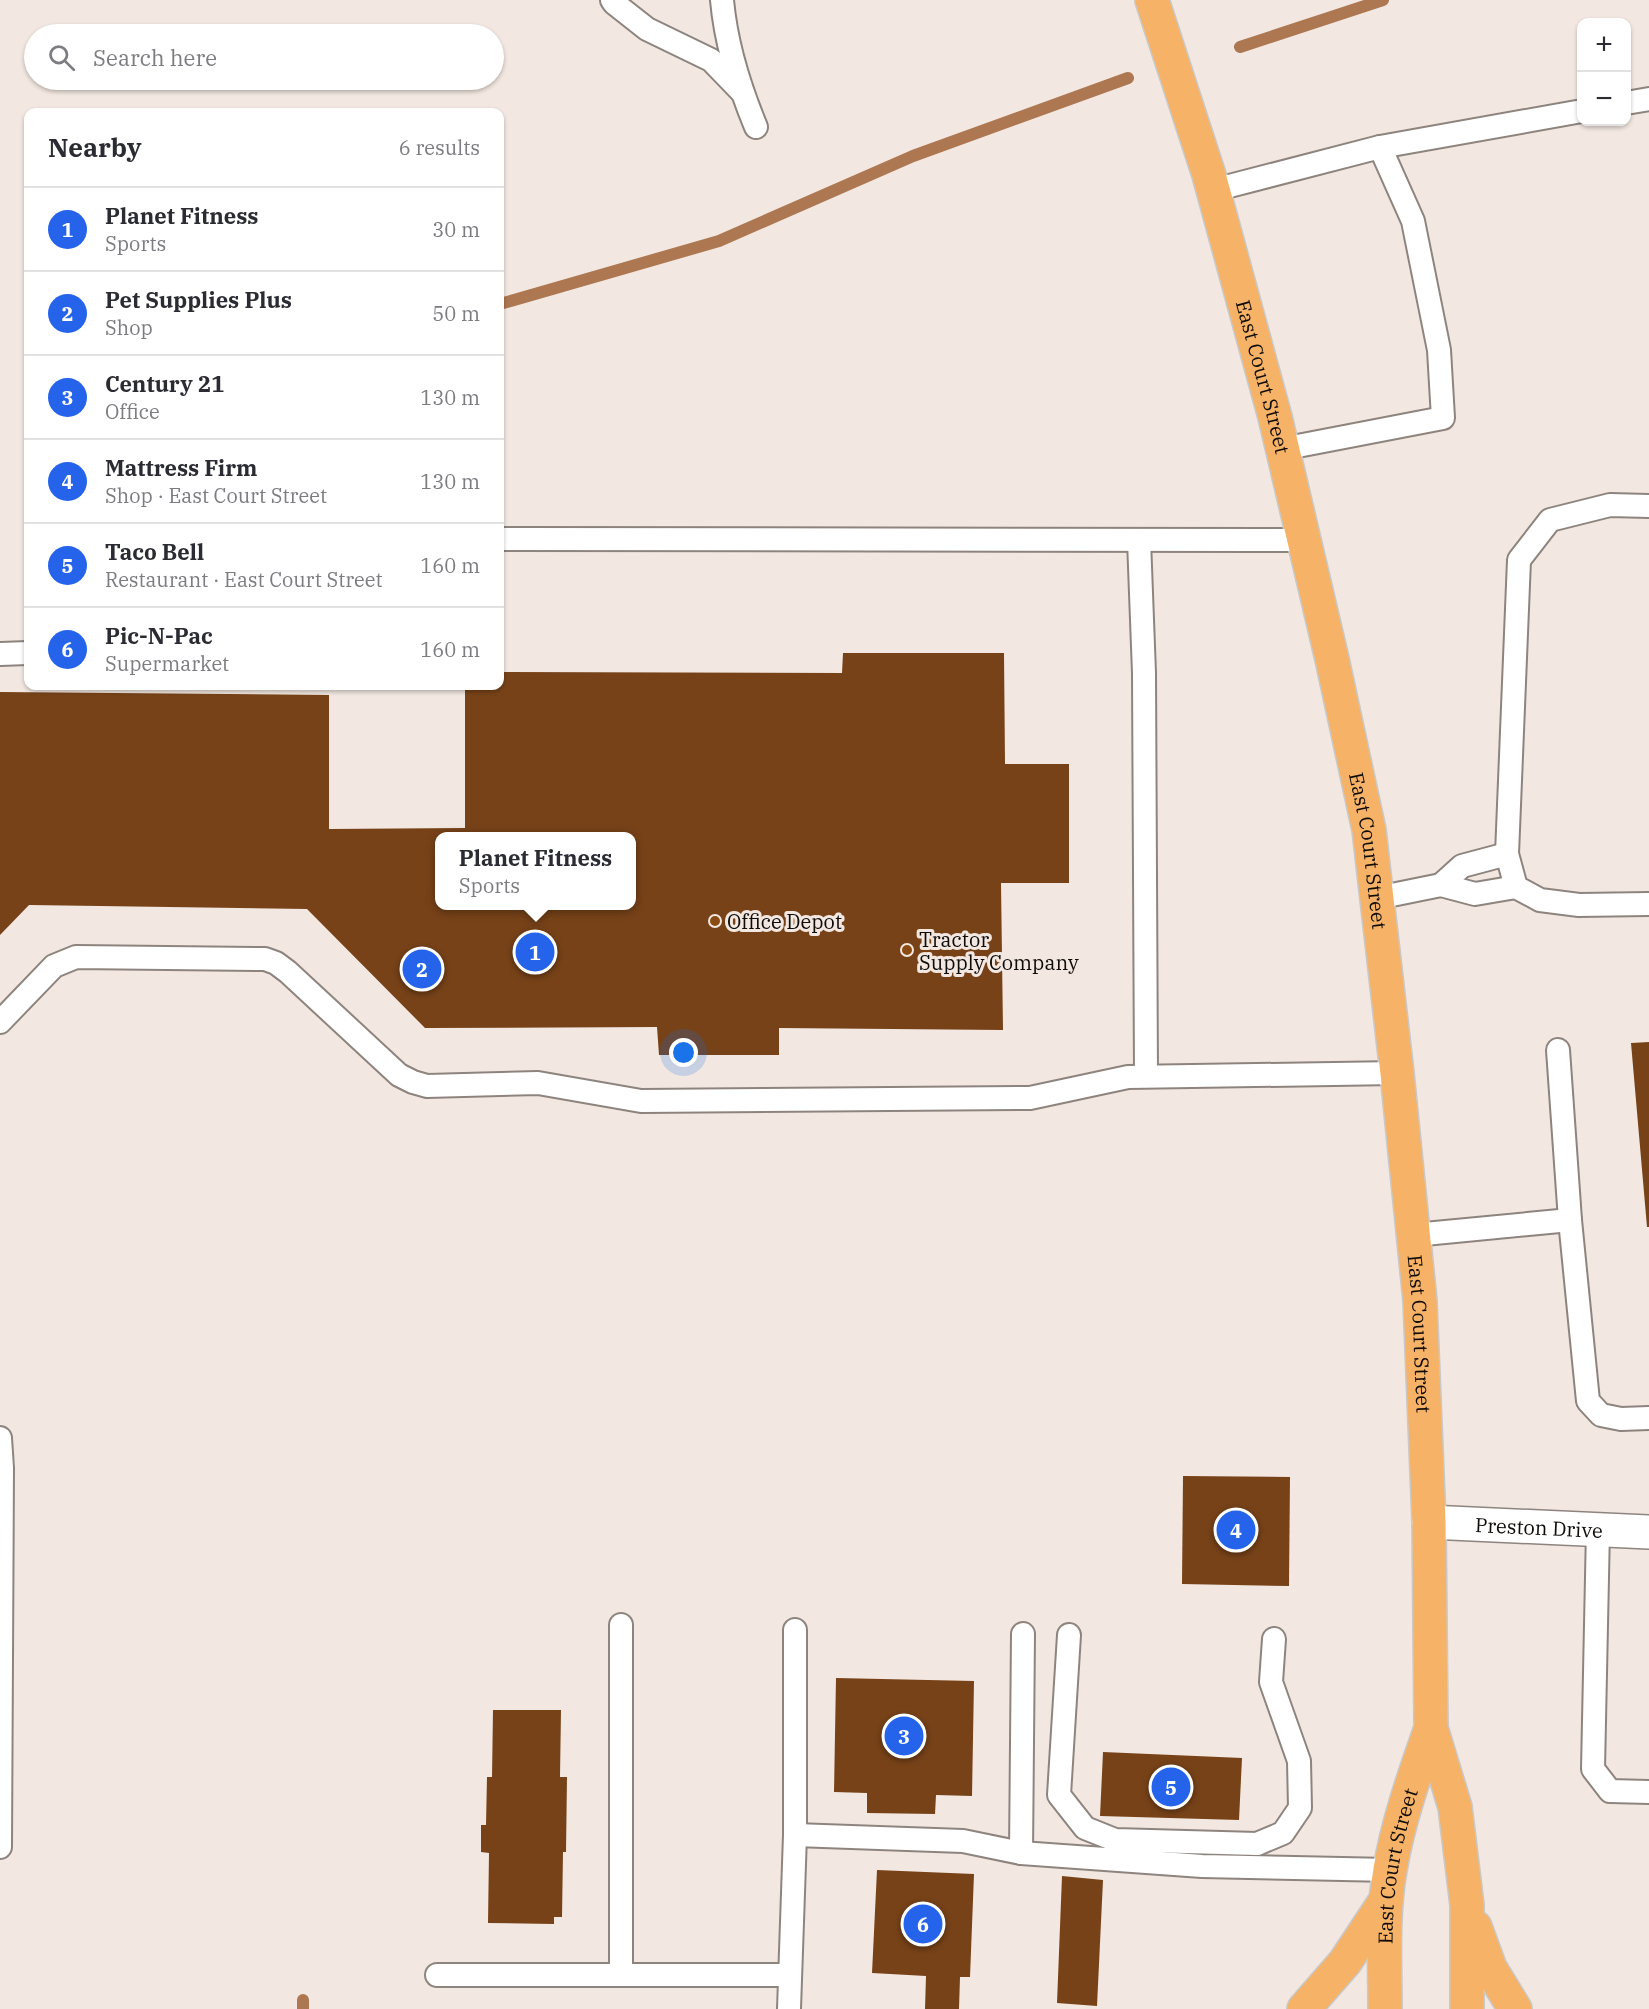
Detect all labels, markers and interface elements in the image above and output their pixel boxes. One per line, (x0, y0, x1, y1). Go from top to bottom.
map controls (1577, 18, 1631, 126)
button: + (1577, 18, 1631, 72)
search box (24, 24, 504, 90)
icon: search (45, 41, 78, 74)
text: Search here (93, 43, 217, 72)
button: − (1577, 72, 1631, 126)
text: Nearby (48, 130, 142, 164)
text: 6 results (399, 134, 480, 161)
text: Planet Fitness (105, 201, 258, 230)
text: 1 (62, 216, 74, 243)
text: 30 m (432, 216, 480, 243)
text: Sports (105, 230, 166, 257)
text: Pet Supplies Plus (105, 285, 292, 314)
street label: East Court Street (1230, 297, 1297, 456)
text: 2 (62, 300, 74, 327)
text: 50 m (432, 300, 480, 327)
text: Shop (105, 314, 153, 341)
text: Century 21 (105, 369, 224, 398)
text: 3 (62, 384, 74, 411)
text: 130 m (420, 384, 480, 411)
text: Office (105, 398, 160, 425)
text: Mattress Firm (105, 453, 257, 482)
text: 4 (62, 468, 74, 495)
text: 130 m (420, 468, 480, 495)
text: Shop · East Court Street (105, 482, 327, 509)
text: Taco Bell (105, 537, 204, 566)
text: 5 (62, 552, 74, 579)
text: 160 m (420, 552, 480, 579)
text: Restaurant · East Court Street (105, 566, 383, 593)
text: Pic-N-Pac (105, 621, 213, 650)
text: 6 (62, 636, 74, 663)
text: 160 m (420, 636, 480, 663)
text: Supermarket (105, 650, 229, 677)
street label: East Court Street (1343, 770, 1394, 931)
popup (435, 832, 636, 910)
text: Planet Fitness (459, 843, 612, 872)
text: Sports (459, 872, 520, 899)
place label: Office Depot (727, 908, 842, 935)
marker: Office Depot (708, 914, 722, 928)
place label: Tractor Supply Company (919, 926, 1079, 976)
pin: 1 (516, 930, 554, 974)
marker: Tractor Supply Company (900, 943, 914, 957)
pin: 2 (402, 946, 442, 992)
your location (669, 1038, 698, 1067)
street label: East Court Street (1402, 1253, 1438, 1413)
pin: 4 (1216, 1508, 1256, 1552)
street label: Preston Drive (1474, 1511, 1603, 1543)
pin: 3 (884, 1714, 924, 1758)
pin: 5 (1152, 1764, 1190, 1810)
street label: East Court Street (1371, 1785, 1423, 1944)
pin: 6 (904, 1902, 942, 1946)

